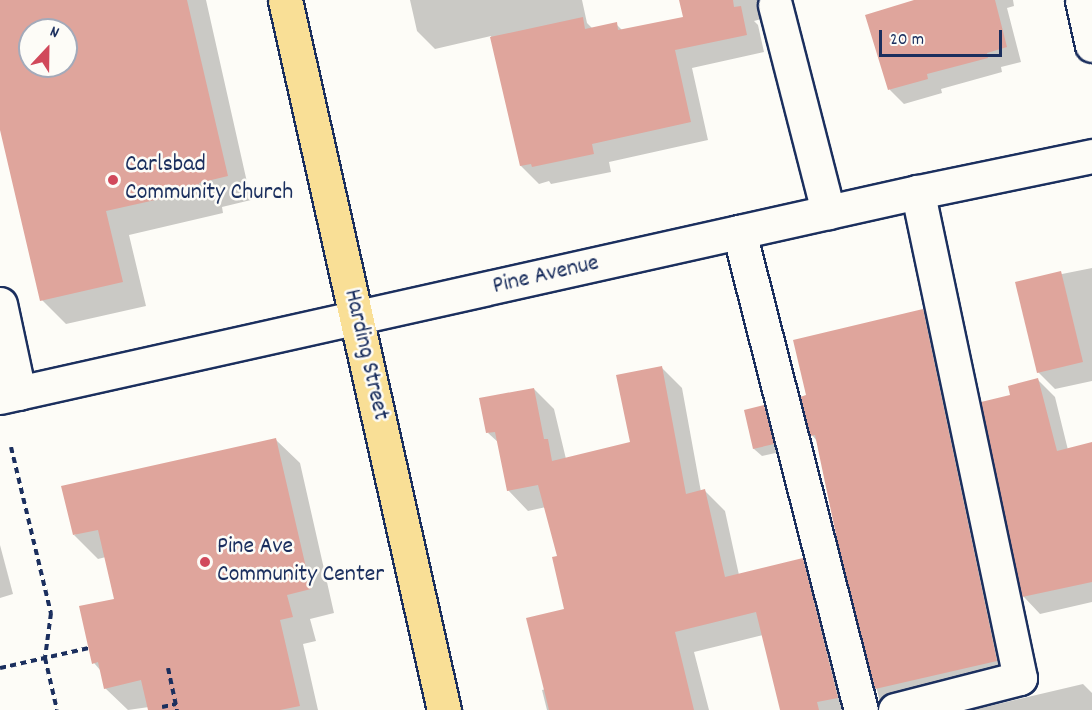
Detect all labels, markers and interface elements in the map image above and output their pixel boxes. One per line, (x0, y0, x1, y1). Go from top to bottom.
north arrow (18, 18, 78, 78)
scale bar (882, 18, 1005, 56)
text: N (46, 21, 62, 45)
text: 20 m (890, 28, 924, 53)
place label: Carlsbad Community Church (125, 152, 293, 208)
marker: Carlsbad Community Church (106, 173, 120, 187)
street label: Pine Avenue (490, 250, 602, 302)
street label: Harding Street (336, 287, 394, 423)
place label: Pine Ave Community Center (217, 534, 384, 590)
marker: Pine Ave Community Center (198, 555, 212, 569)

